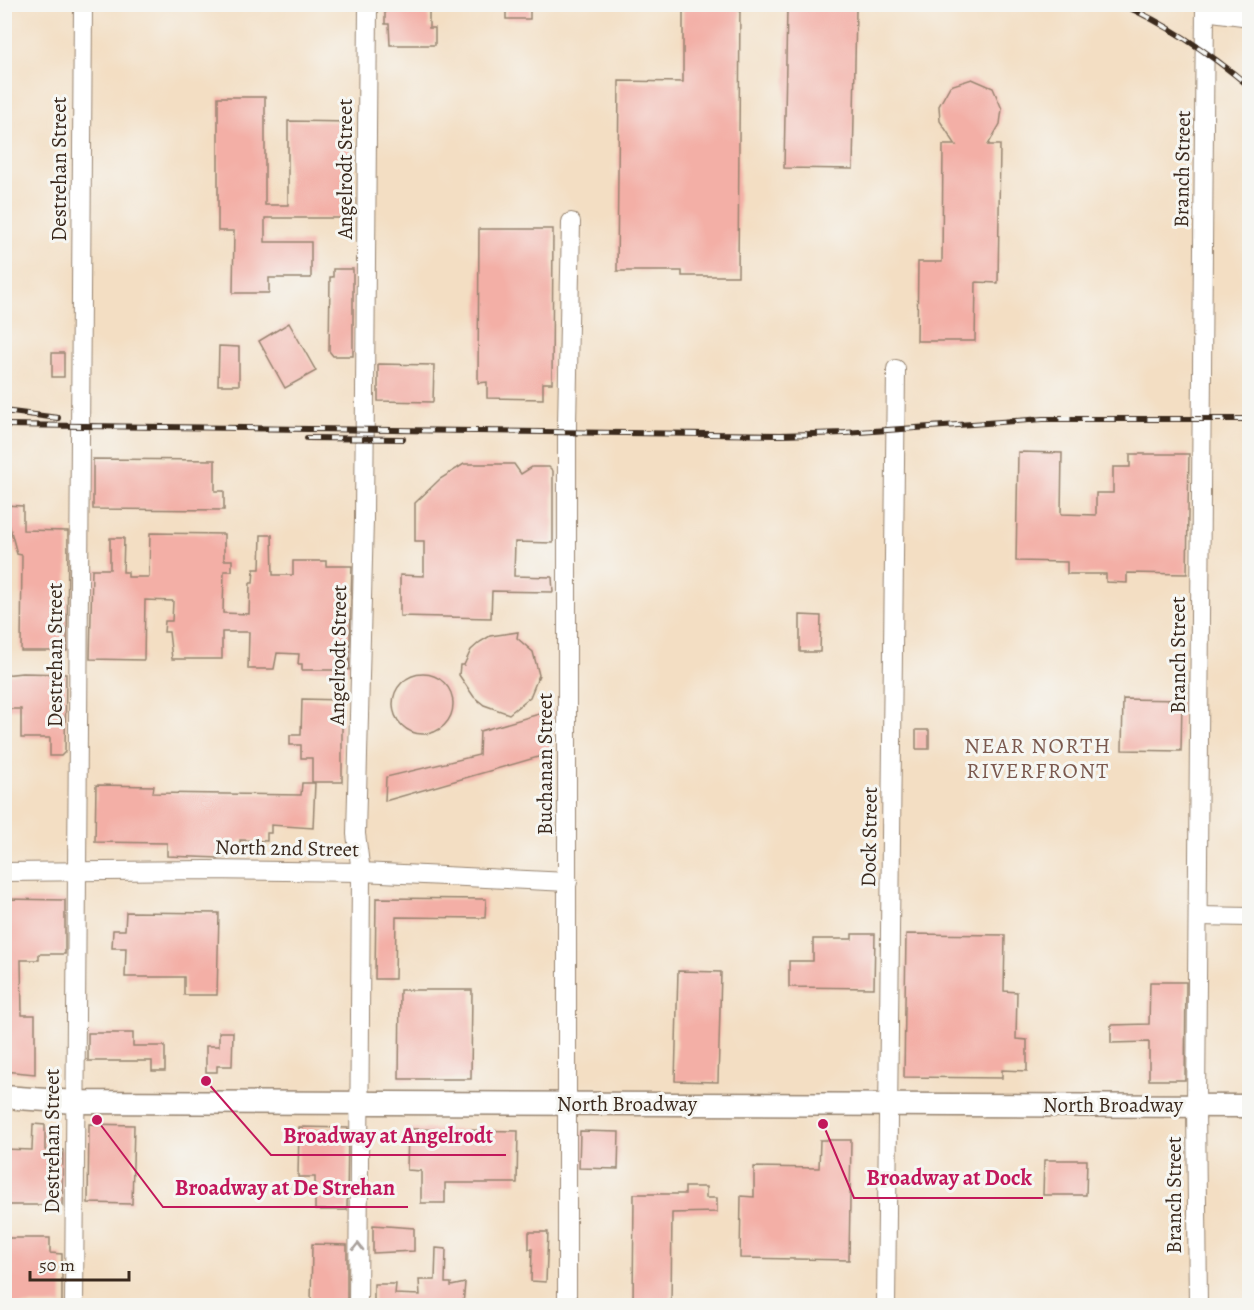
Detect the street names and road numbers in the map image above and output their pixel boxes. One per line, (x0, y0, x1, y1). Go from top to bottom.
street label: Destrehan Street (45, 96, 73, 242)
street label: Angelrodt Street (331, 99, 359, 240)
street label: Branch Street (1167, 110, 1197, 228)
street label: Destrehan Street (41, 582, 69, 728)
street label: Angelrodt Street (323, 584, 353, 727)
street label: Branch Street (1164, 596, 1192, 714)
street label: Buchanan Street (531, 693, 559, 835)
street label: Dock Street (854, 787, 884, 887)
street label: North 2nd Street (215, 833, 359, 863)
street label: Destrehan Street (38, 1068, 66, 1214)
street label: North Broadway (557, 1090, 698, 1118)
street label: North Broadway (1043, 1091, 1184, 1119)
street label: Branch Street (1160, 1136, 1188, 1254)

